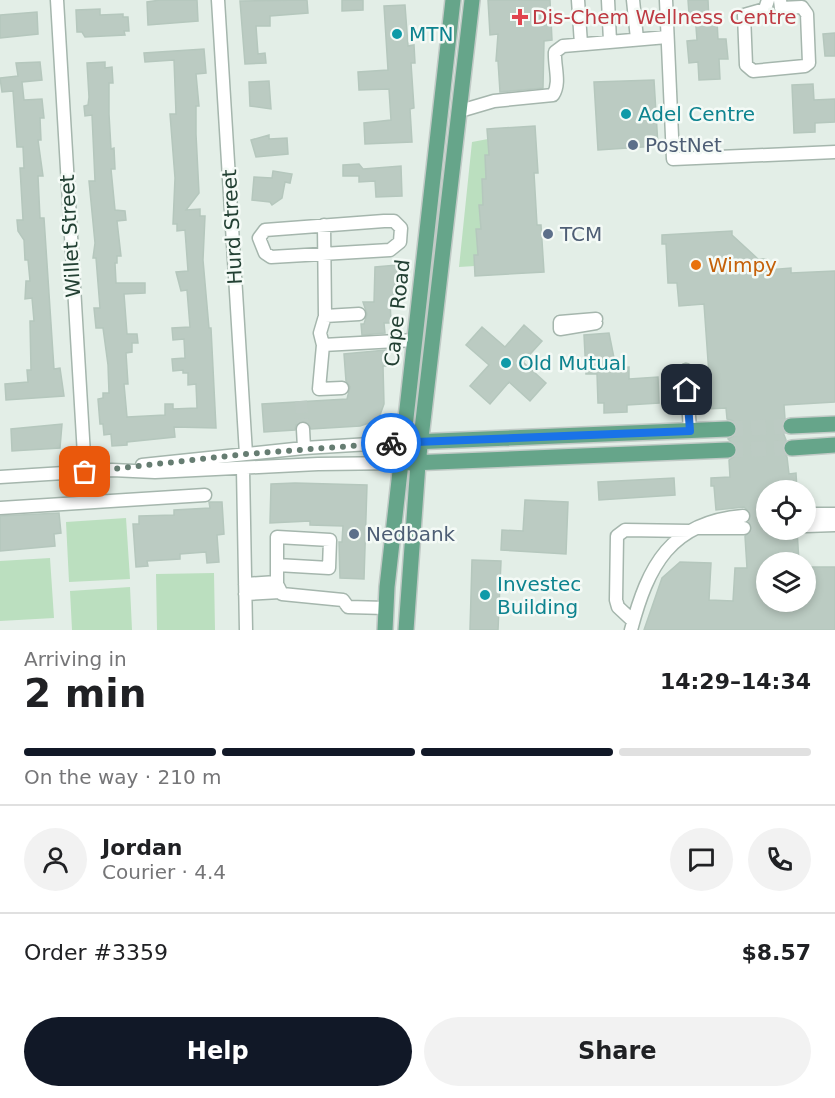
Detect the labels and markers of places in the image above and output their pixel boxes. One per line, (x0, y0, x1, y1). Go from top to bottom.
place label: Dis-Chem Wellness Centre (532, 5, 796, 29)
marker: Dis-Chem Wellness Centre (513, 10, 527, 24)
place label: MTN (409, 22, 453, 46)
marker: MTN (390, 27, 404, 41)
place label: Adel Centre (638, 102, 755, 126)
marker: Adel Centre (619, 107, 633, 121)
place label: PostNet (645, 133, 722, 157)
marker: PostNet (626, 138, 640, 152)
place label: TCM (559, 222, 602, 246)
marker: TCM (541, 227, 555, 241)
place label: Wimpy (708, 253, 777, 277)
marker: Wimpy (689, 258, 703, 272)
place label: Old Mutual (518, 351, 627, 375)
marker: Old Mutual (499, 356, 513, 370)
pin (661, 364, 712, 415)
pin (59, 446, 110, 497)
place label: Nedbank (366, 522, 456, 546)
marker: Nedbank (347, 527, 361, 541)
place label: Investec Building (497, 572, 581, 619)
marker: Investec Building (478, 588, 492, 602)

